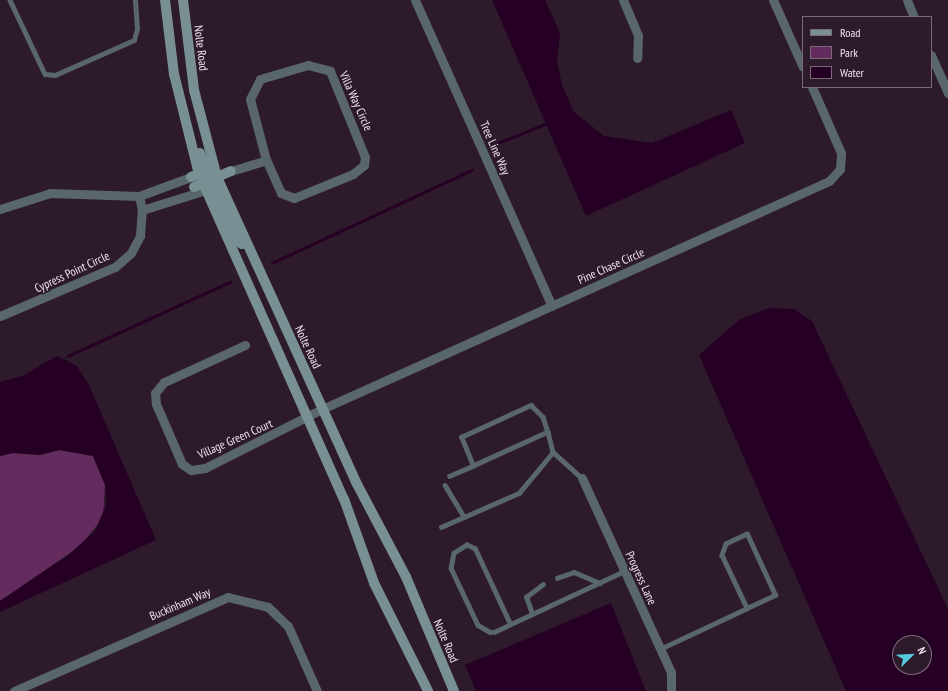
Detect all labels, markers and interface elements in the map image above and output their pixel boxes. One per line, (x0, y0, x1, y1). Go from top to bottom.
legend (802, 16, 932, 88)
street label: Nolte Road (191, 24, 211, 72)
text: Road (840, 25, 860, 40)
text: Park (840, 45, 858, 60)
text: Water (840, 65, 864, 80)
street label: Villa Way Circle (336, 69, 376, 133)
street label: Tree Line Way (477, 119, 513, 177)
street label: Pine Chase Circle (575, 245, 647, 287)
street label: Cypress Point Circle (32, 248, 112, 296)
street label: Nolte Road (292, 323, 324, 371)
street label: Village Green Court (195, 416, 275, 462)
street label: Progress Lane (622, 549, 660, 607)
street label: Buckinham Way (147, 585, 213, 623)
street label: Nolte Road (430, 617, 462, 665)
north arrow (892, 635, 932, 675)
text: N (914, 645, 930, 656)

